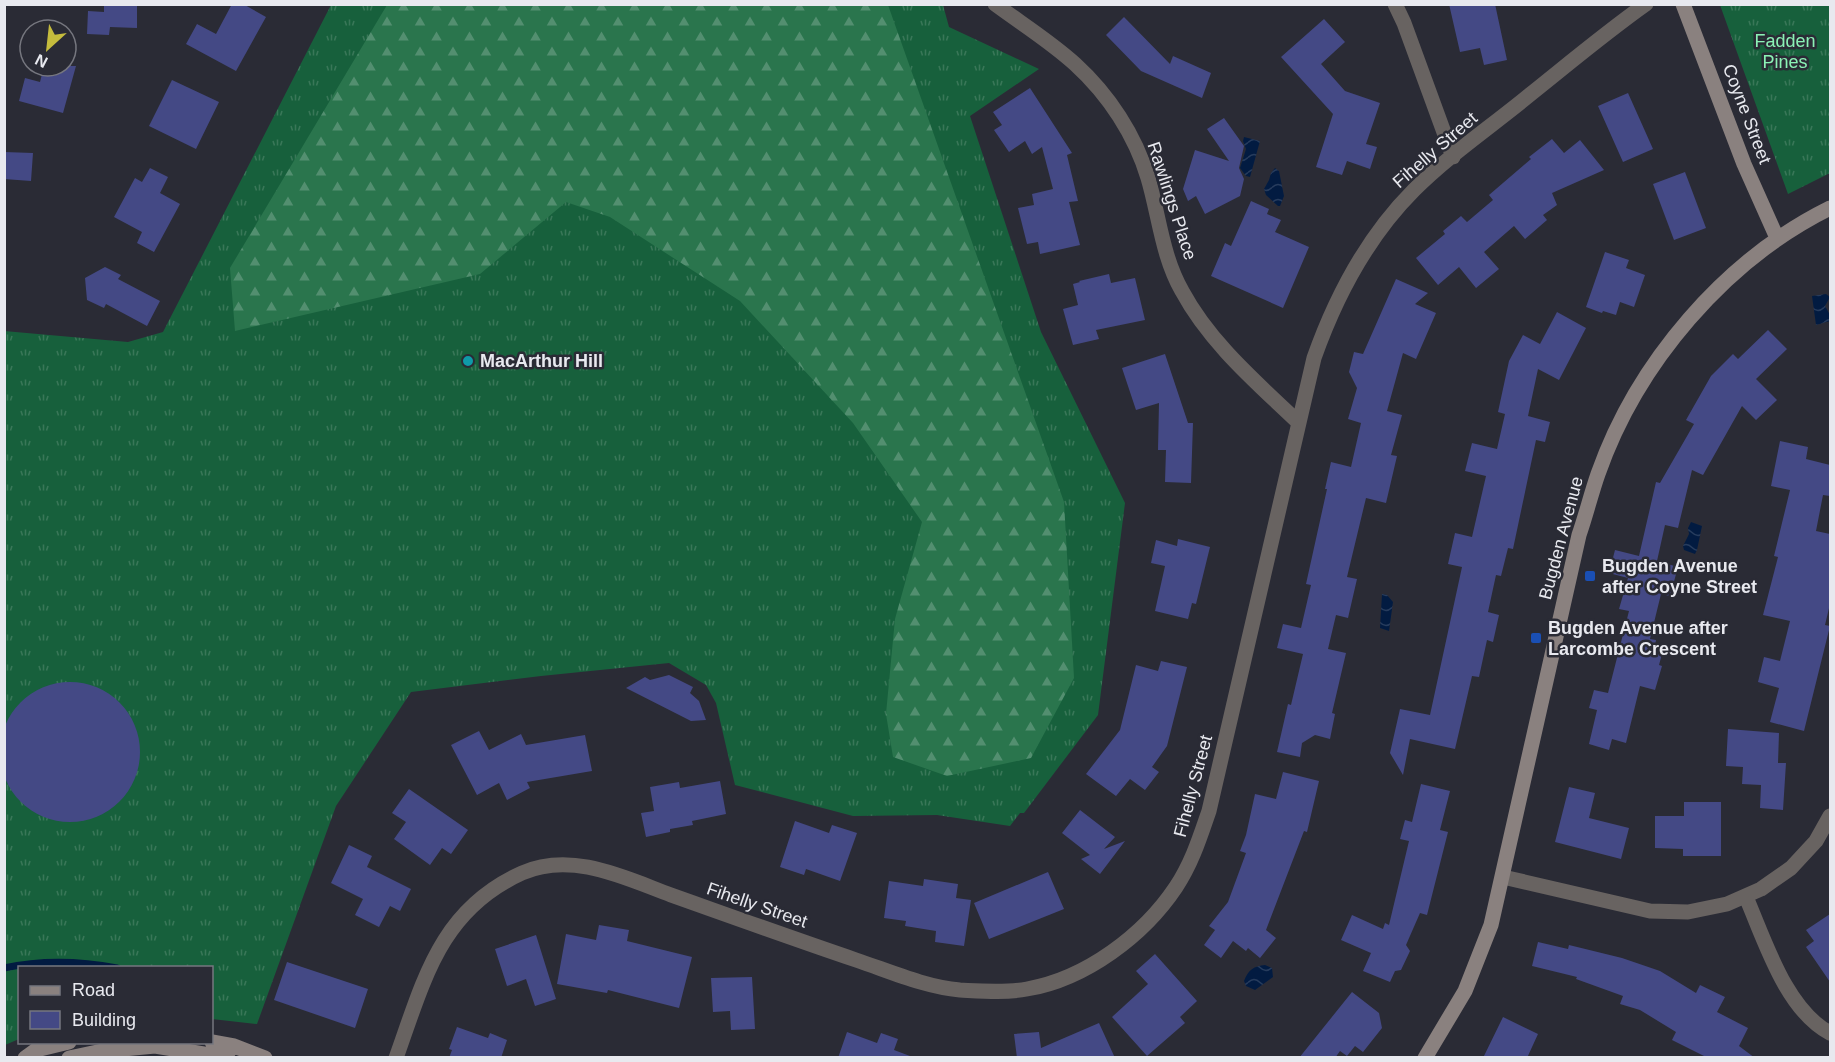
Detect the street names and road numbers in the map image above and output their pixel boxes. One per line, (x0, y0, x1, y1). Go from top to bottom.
street label: Coyne Street (1719, 61, 1775, 167)
street label: Fihelly Street (1389, 108, 1481, 192)
street label: Rawlings Place (1143, 139, 1201, 263)
street label: Bugden Avenue (1535, 474, 1587, 602)
street label: Fihelly Street (1170, 733, 1216, 839)
street label: Fihelly Street (704, 878, 810, 932)

